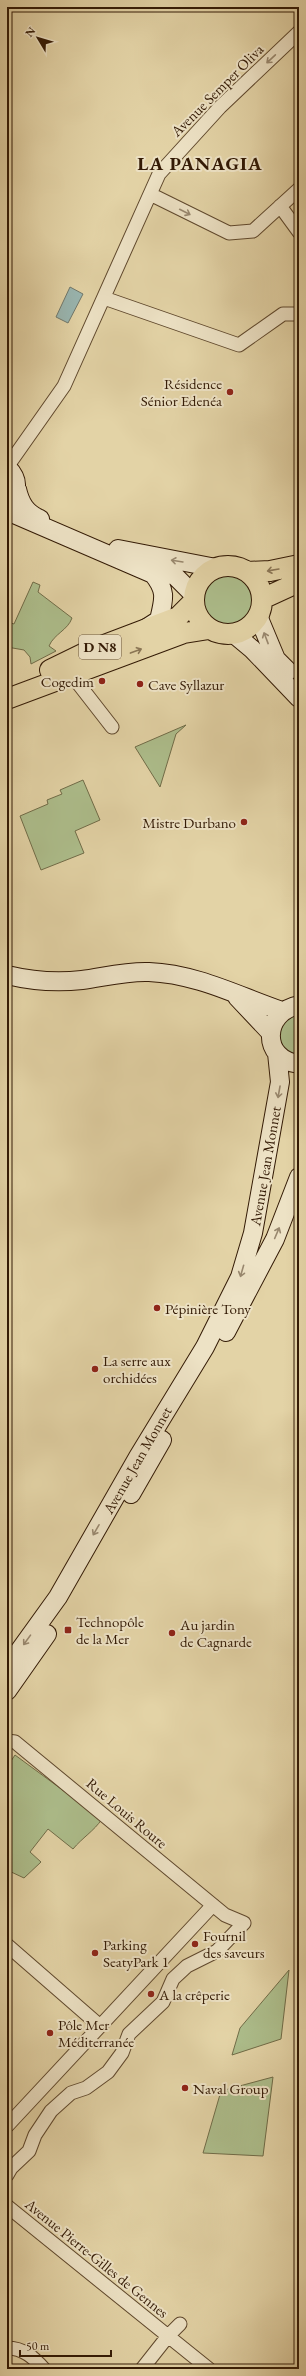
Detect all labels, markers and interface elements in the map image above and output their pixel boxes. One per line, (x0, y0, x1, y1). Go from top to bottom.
north arrow (18, 18, 58, 58)
text: N (22, 24, 38, 40)
street label: Avenue Semper Oliva (166, 40, 267, 141)
one-way arrow (266, 54, 276, 63)
district label: LA PANAGIA (137, 151, 263, 176)
one-way arrow (178, 208, 190, 216)
place label: Résidence Sénior Edenéa (141, 374, 222, 410)
marker: Résidence Sénior Edenéa (225, 387, 235, 397)
one-way arrow (171, 557, 184, 565)
one-way arrow (267, 566, 280, 574)
one-way arrow (262, 632, 270, 644)
road number: D N8 (79, 635, 121, 659)
one-way arrow (130, 646, 142, 654)
place label: Cogedim (41, 672, 94, 691)
place label: Cave Syllazur (148, 675, 224, 694)
marker: Cogedim (97, 676, 107, 686)
marker: Cave Syllazur (135, 679, 145, 689)
place label: Mistre Durbano (142, 813, 236, 832)
marker: Mistre Durbano (239, 817, 249, 827)
one-way arrow (274, 1085, 282, 1098)
street label: Avenue Jean Monnet (245, 1105, 285, 1228)
one-way arrow (274, 1228, 281, 1240)
one-way arrow (238, 1264, 245, 1277)
place label: Pépinière Tony (165, 1299, 251, 1318)
marker: Pépinière Tony (152, 1303, 162, 1313)
place label: La serre aux orchidées (103, 1351, 171, 1387)
marker: La serre aux orchidées (90, 1364, 100, 1374)
street label: Avenue Jean Monnet (98, 1403, 176, 1518)
one-way arrow (92, 1524, 99, 1536)
place label: Technopôle de la Mer (76, 1612, 144, 1648)
place label: Au jardin de Cagnarde (179, 1615, 252, 1651)
marker: Technopôle de la Mer (63, 1625, 73, 1635)
marker: Au jardin de Cagnarde (167, 1628, 177, 1638)
one-way arrow (23, 1635, 31, 1646)
street label: Rue Louis Roure (83, 1774, 171, 1852)
place label: Fournil des saveurs (203, 1926, 265, 1962)
place label: Parking SeatyPark 1 (103, 1935, 169, 1971)
marker: Fournil des saveurs (190, 1939, 200, 1949)
marker: Parking SeatyPark 1 (90, 1948, 100, 1958)
place label: A la crêperie (158, 1985, 230, 2004)
marker: A la crêperie (146, 1989, 156, 1999)
place label: Pôle Mer Méditerranée (58, 2015, 134, 2051)
marker: Pôle Mer Méditerranée (45, 2028, 55, 2038)
place label: Naval Group (193, 2079, 269, 2098)
marker: Naval Group (180, 2083, 190, 2093)
street label: Avenue Pierre-Gilles de Gennes (21, 2194, 173, 2322)
scale bar (20, 2332, 111, 2358)
text: 50 m (26, 2338, 50, 2354)

